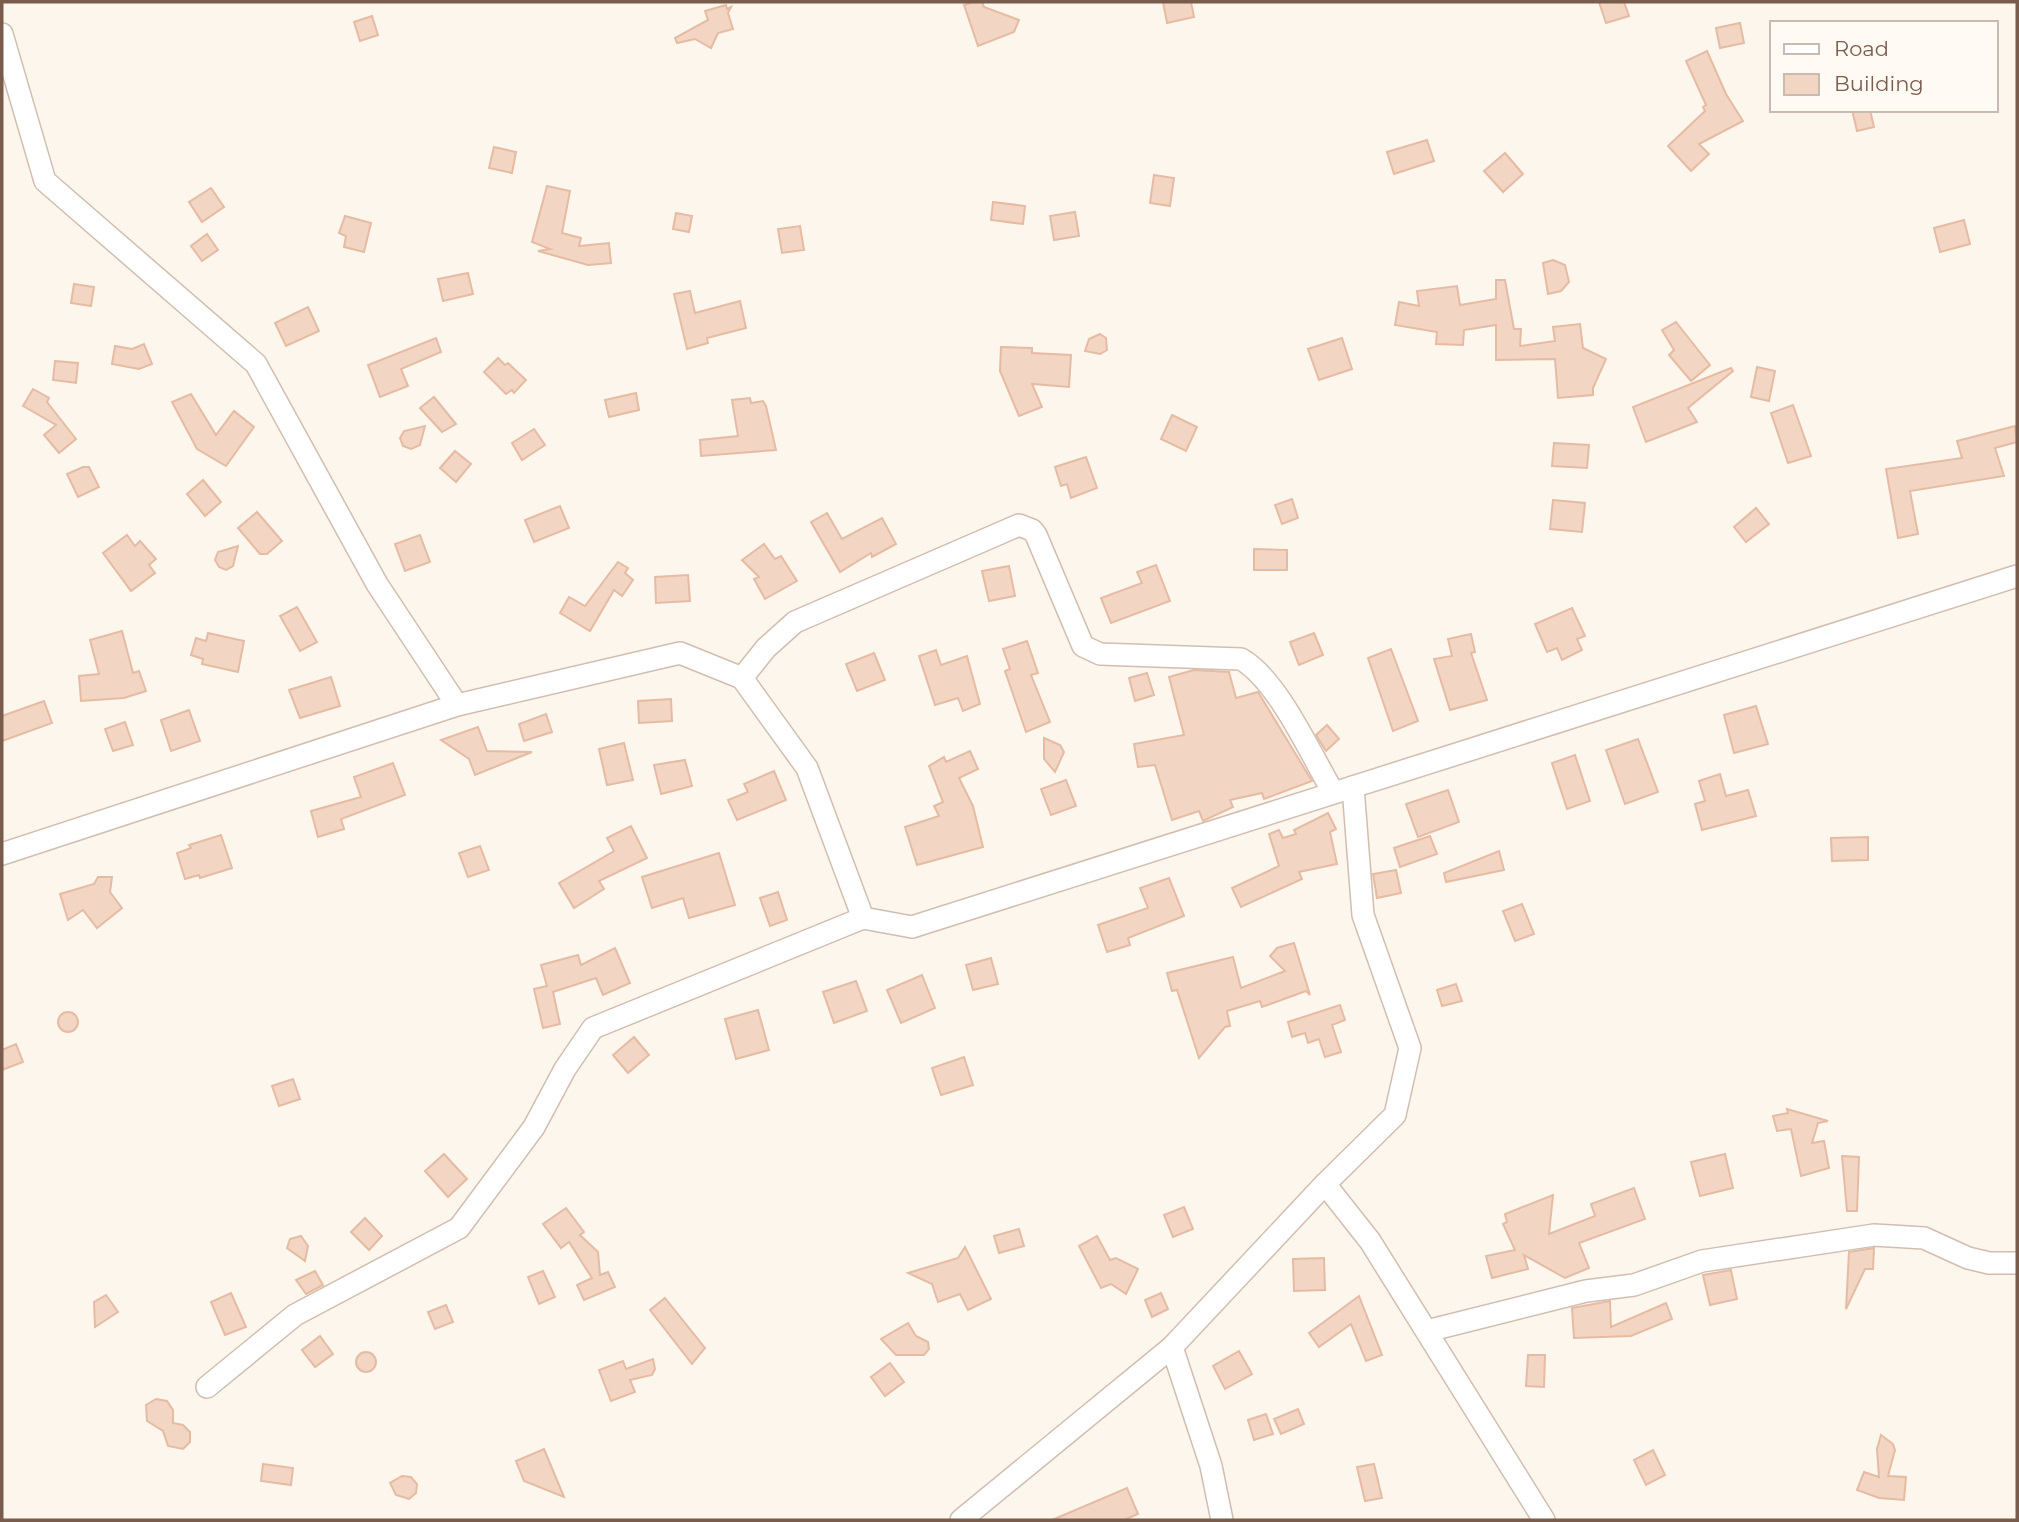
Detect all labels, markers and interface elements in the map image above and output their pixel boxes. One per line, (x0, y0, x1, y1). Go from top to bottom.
legend (1770, 21, 1998, 112)
text: Road (1834, 36, 1889, 61)
text: Building (1834, 71, 1924, 96)

